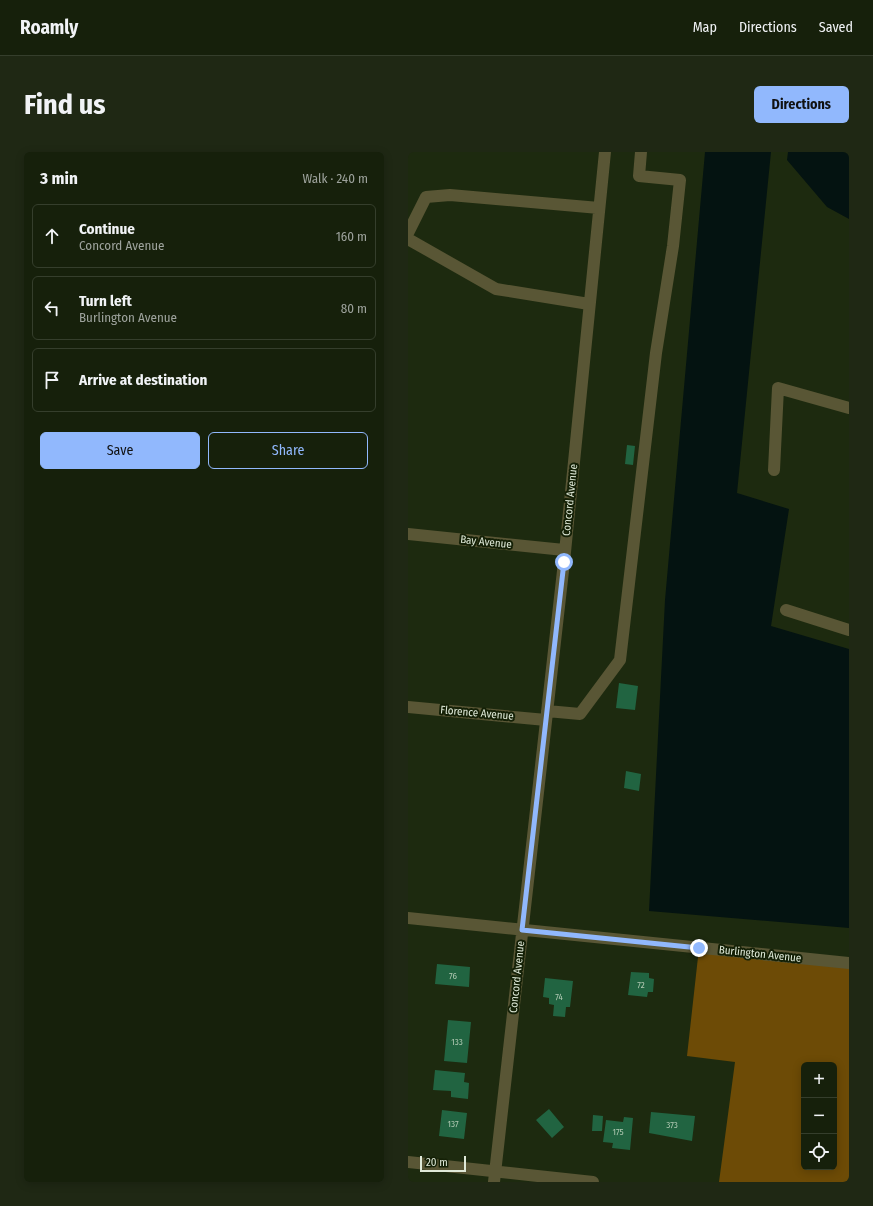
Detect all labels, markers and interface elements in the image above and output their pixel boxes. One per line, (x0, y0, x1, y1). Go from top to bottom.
text: Roamly (20, 16, 78, 39)
text: Map (693, 19, 717, 36)
text: Directions (739, 19, 797, 36)
text: Saved (819, 19, 853, 36)
button: Directions (754, 86, 849, 123)
text: Find us (24, 88, 106, 121)
text: 3 min (40, 168, 78, 189)
text: Walk · 240 m (302, 171, 368, 186)
text: Continue (79, 220, 135, 238)
icon: ahead (41, 225, 63, 247)
text: 160 m (336, 229, 367, 244)
text: Concord Avenue (79, 238, 164, 253)
text: Turn left (79, 292, 132, 310)
icon: left (41, 297, 63, 319)
text: 80 m (341, 301, 367, 316)
text: Burlington Avenue (79, 310, 177, 325)
icon: arrive (41, 369, 63, 391)
text: Arrive at destination (79, 371, 207, 389)
button: Save (40, 432, 200, 469)
button: Share (208, 432, 368, 469)
street label: Concord Avenue (560, 463, 580, 537)
street label: Bay Avenue (460, 533, 512, 551)
route start (555, 553, 573, 571)
street label: Florence Avenue (440, 703, 514, 723)
route end (690, 939, 708, 957)
street label: Concord Avenue (507, 940, 527, 1014)
street label: Burlington Avenue (718, 943, 802, 965)
house number: 76 (449, 971, 457, 981)
house number: 72 (637, 980, 645, 990)
house number: 74 (555, 992, 563, 1002)
house number: 133 (451, 1037, 463, 1047)
map controls (801, 1062, 837, 1170)
button: + (801, 1062, 837, 1098)
button: − (801, 1098, 837, 1134)
house number: 137 (447, 1119, 459, 1129)
house number: 373 (666, 1120, 678, 1130)
house number: 175 (612, 1127, 624, 1137)
button: locate (801, 1134, 837, 1170)
scale bar (420, 1154, 466, 1173)
text: 20 m (426, 1156, 448, 1169)

